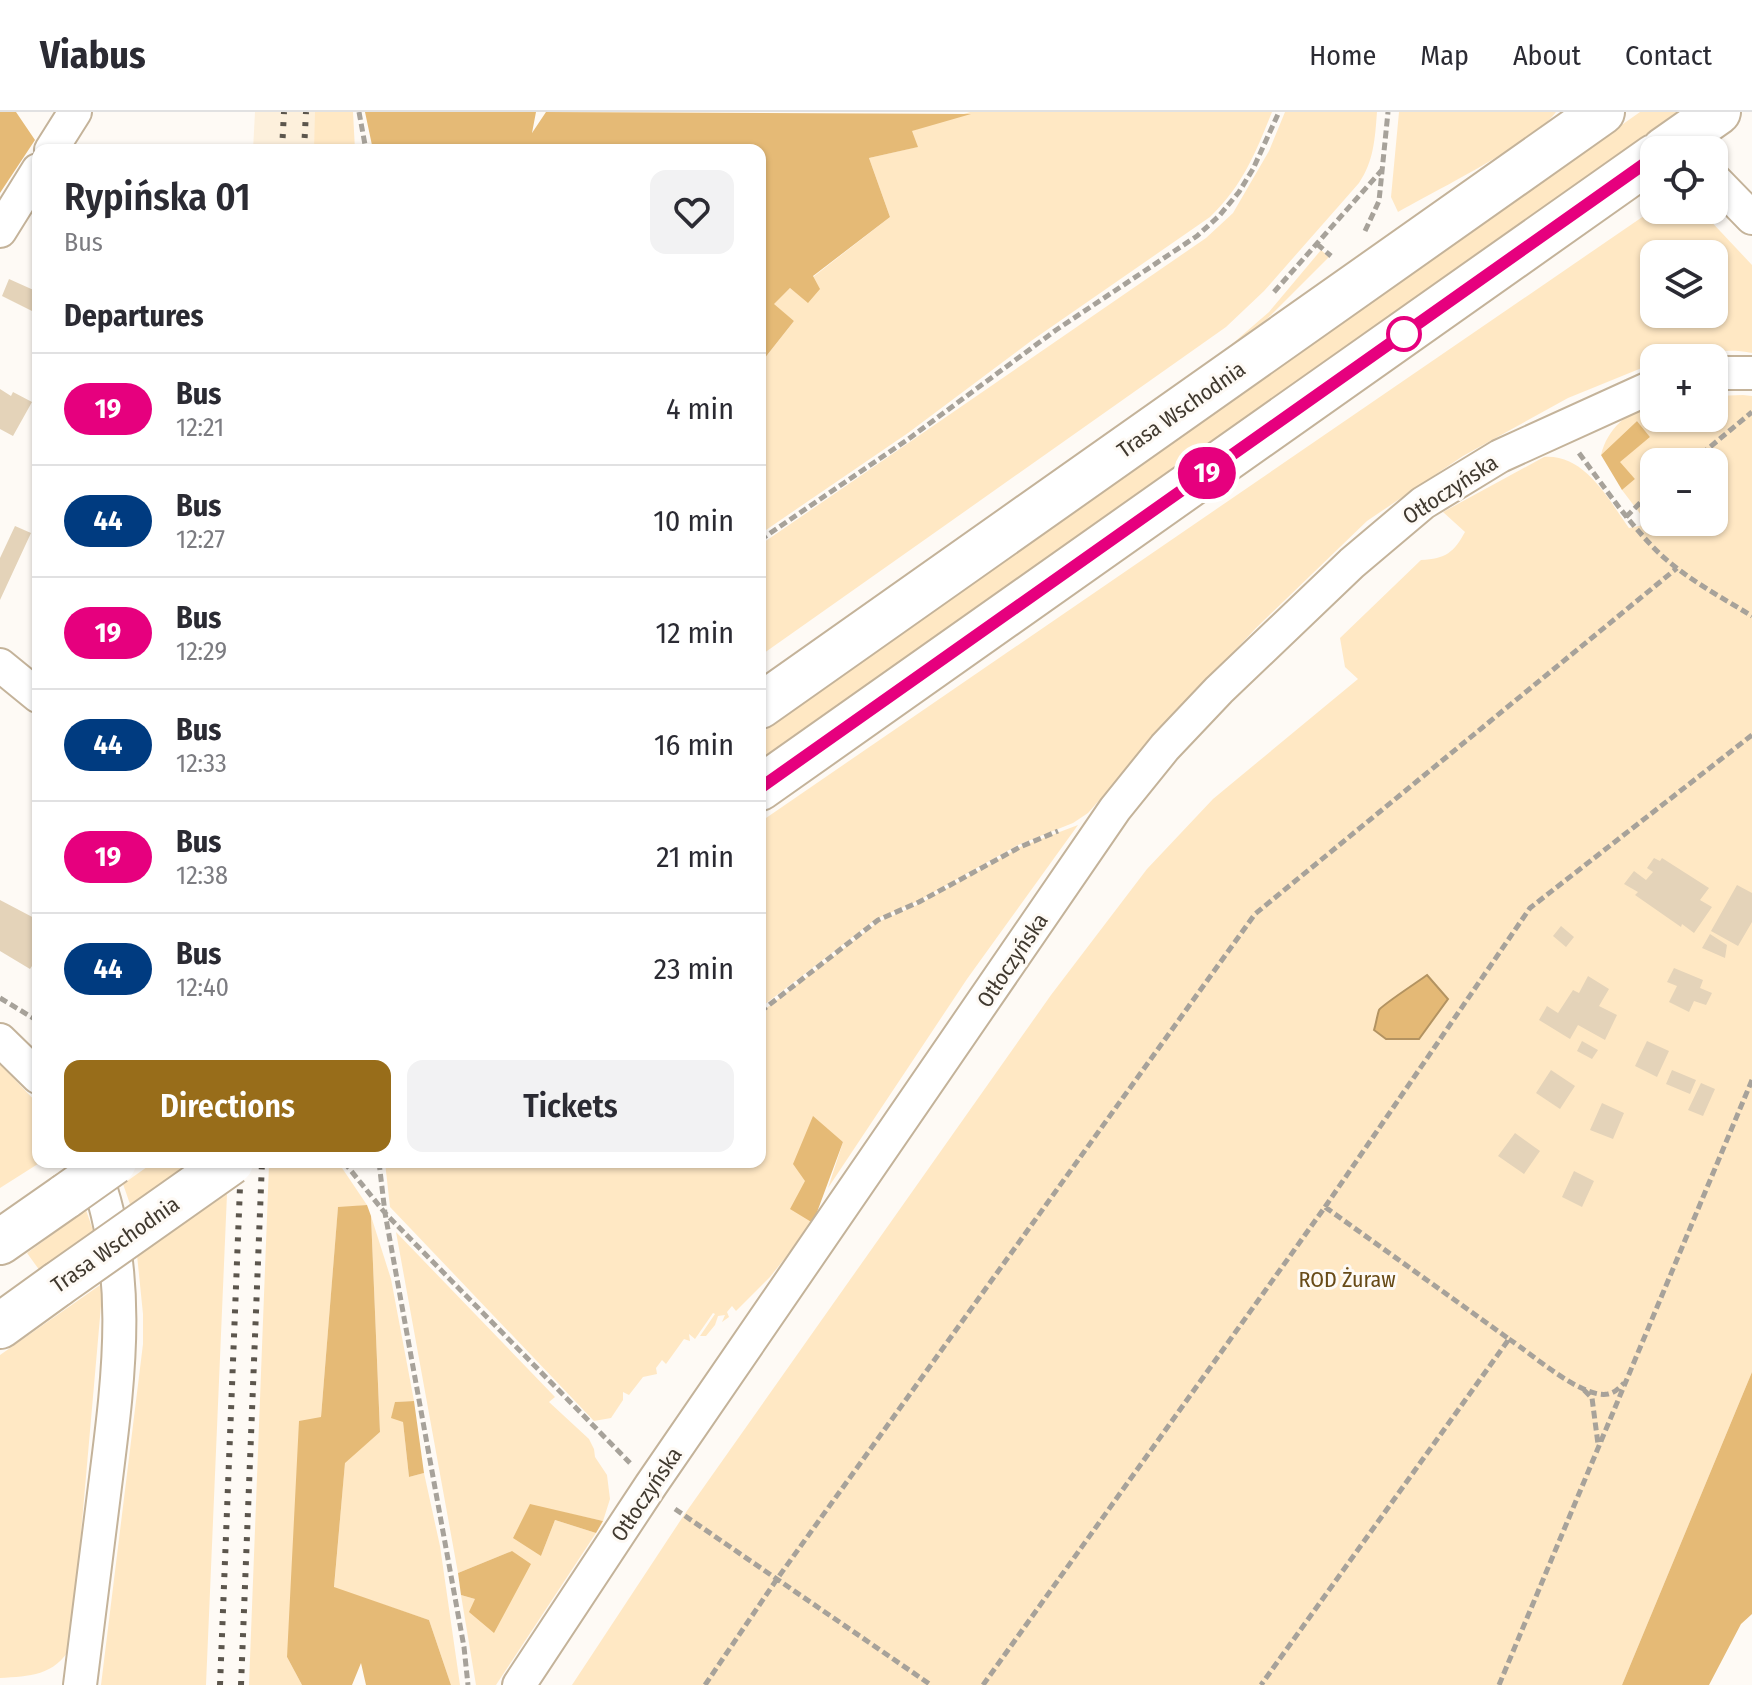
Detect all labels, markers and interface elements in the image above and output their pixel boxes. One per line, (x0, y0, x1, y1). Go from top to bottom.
text: Viabus (40, 32, 146, 78)
text: Home (1309, 39, 1376, 72)
text: Map (1420, 39, 1469, 72)
text: About (1513, 39, 1581, 72)
text: Contact (1625, 39, 1712, 72)
map controls (1640, 136, 1728, 536)
button: locate (1640, 136, 1728, 224)
button: heart (650, 170, 734, 254)
text: Rypińska 01 (64, 174, 251, 220)
text: Bus (64, 227, 103, 258)
button: layers (1640, 240, 1728, 328)
text: Departures (64, 298, 204, 334)
unlabelled marker (1387, 317, 1421, 351)
button: + (1640, 344, 1728, 432)
street label: Trasa Wschodnia (1112, 355, 1251, 464)
text: Bus (176, 376, 221, 412)
text: 4 min (666, 391, 734, 427)
text: 19 (95, 392, 121, 425)
text: 12:21 (176, 412, 224, 443)
line badge: 19 (1171, 447, 1243, 499)
button: − (1640, 448, 1728, 536)
street label: Otłoczyńska (1398, 449, 1503, 530)
text: 19 (1194, 456, 1220, 489)
text: Bus (176, 488, 221, 524)
text: 10 min (653, 503, 734, 539)
text: 44 (94, 504, 122, 537)
text: 12:27 (176, 524, 225, 555)
text: Bus (176, 600, 221, 636)
text: 12 min (656, 615, 734, 651)
text: 19 (95, 616, 121, 649)
text: 12:29 (176, 636, 227, 667)
text: Bus (176, 712, 221, 748)
text: 16 min (654, 727, 734, 763)
text: 44 (94, 728, 122, 761)
text: 12:33 (176, 748, 227, 779)
text: Bus (176, 824, 221, 860)
text: 21 min (656, 839, 734, 875)
text: 19 (95, 840, 121, 873)
text: 12:38 (176, 860, 228, 891)
street label: Otłoczyńska (971, 908, 1054, 1013)
text: Bus (176, 936, 221, 972)
text: 23 min (654, 951, 734, 987)
text: 44 (94, 952, 122, 985)
text: 12:40 (176, 972, 229, 1003)
button: Directions (64, 1060, 391, 1152)
button: Tickets (407, 1060, 734, 1152)
street label: Trasa Wschodnia (46, 1190, 185, 1299)
park label: ROD Żuraw (1298, 1266, 1396, 1293)
street label: Otłoczyńska (605, 1442, 688, 1547)

